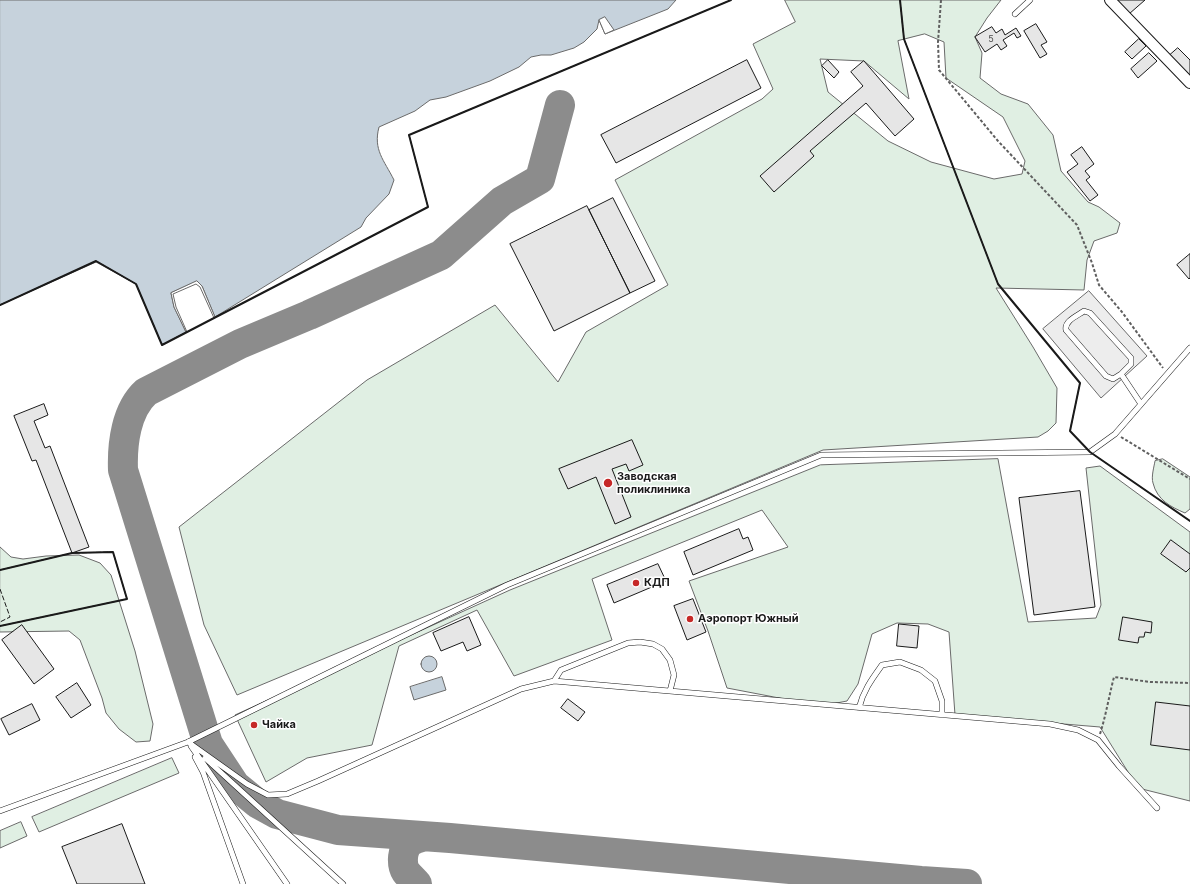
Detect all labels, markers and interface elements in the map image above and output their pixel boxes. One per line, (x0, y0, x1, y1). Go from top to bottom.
house number: 5 (988, 34, 994, 44)
place label: Заводская поликлиника (617, 470, 690, 496)
marker: Заводская поликлиника (602, 477, 614, 489)
place label: КДП (644, 576, 670, 590)
marker: КДП (631, 578, 641, 588)
place label: Аэропорт Южный (698, 612, 799, 626)
marker: Аэропорт Южный (685, 614, 695, 624)
place label: Чайка (262, 718, 296, 732)
marker: Чайка (249, 720, 259, 730)

